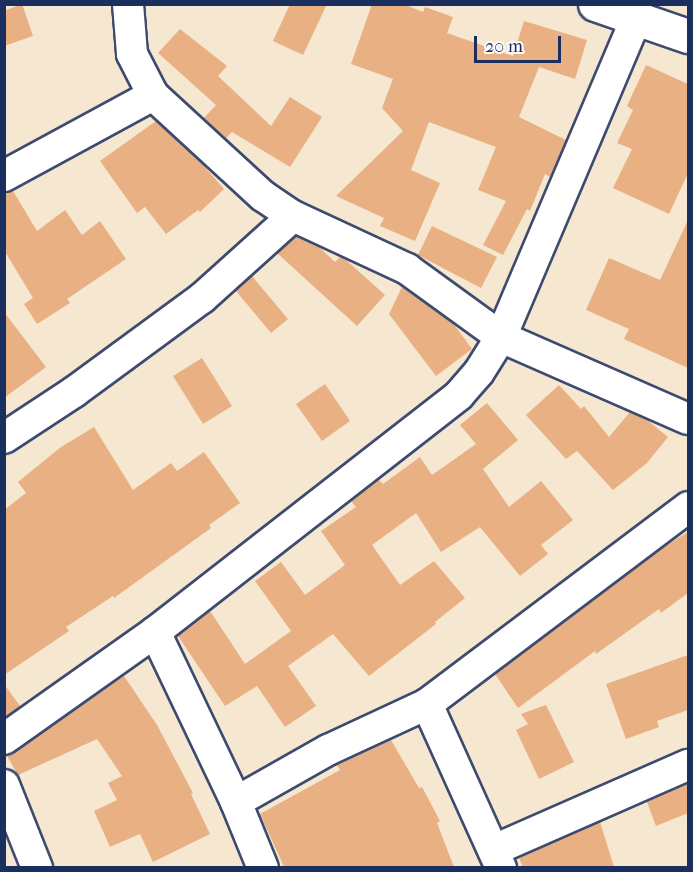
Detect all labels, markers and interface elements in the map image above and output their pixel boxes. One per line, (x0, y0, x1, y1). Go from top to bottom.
scale bar (477, 24, 564, 62)
text: 20 m (485, 36, 523, 57)

